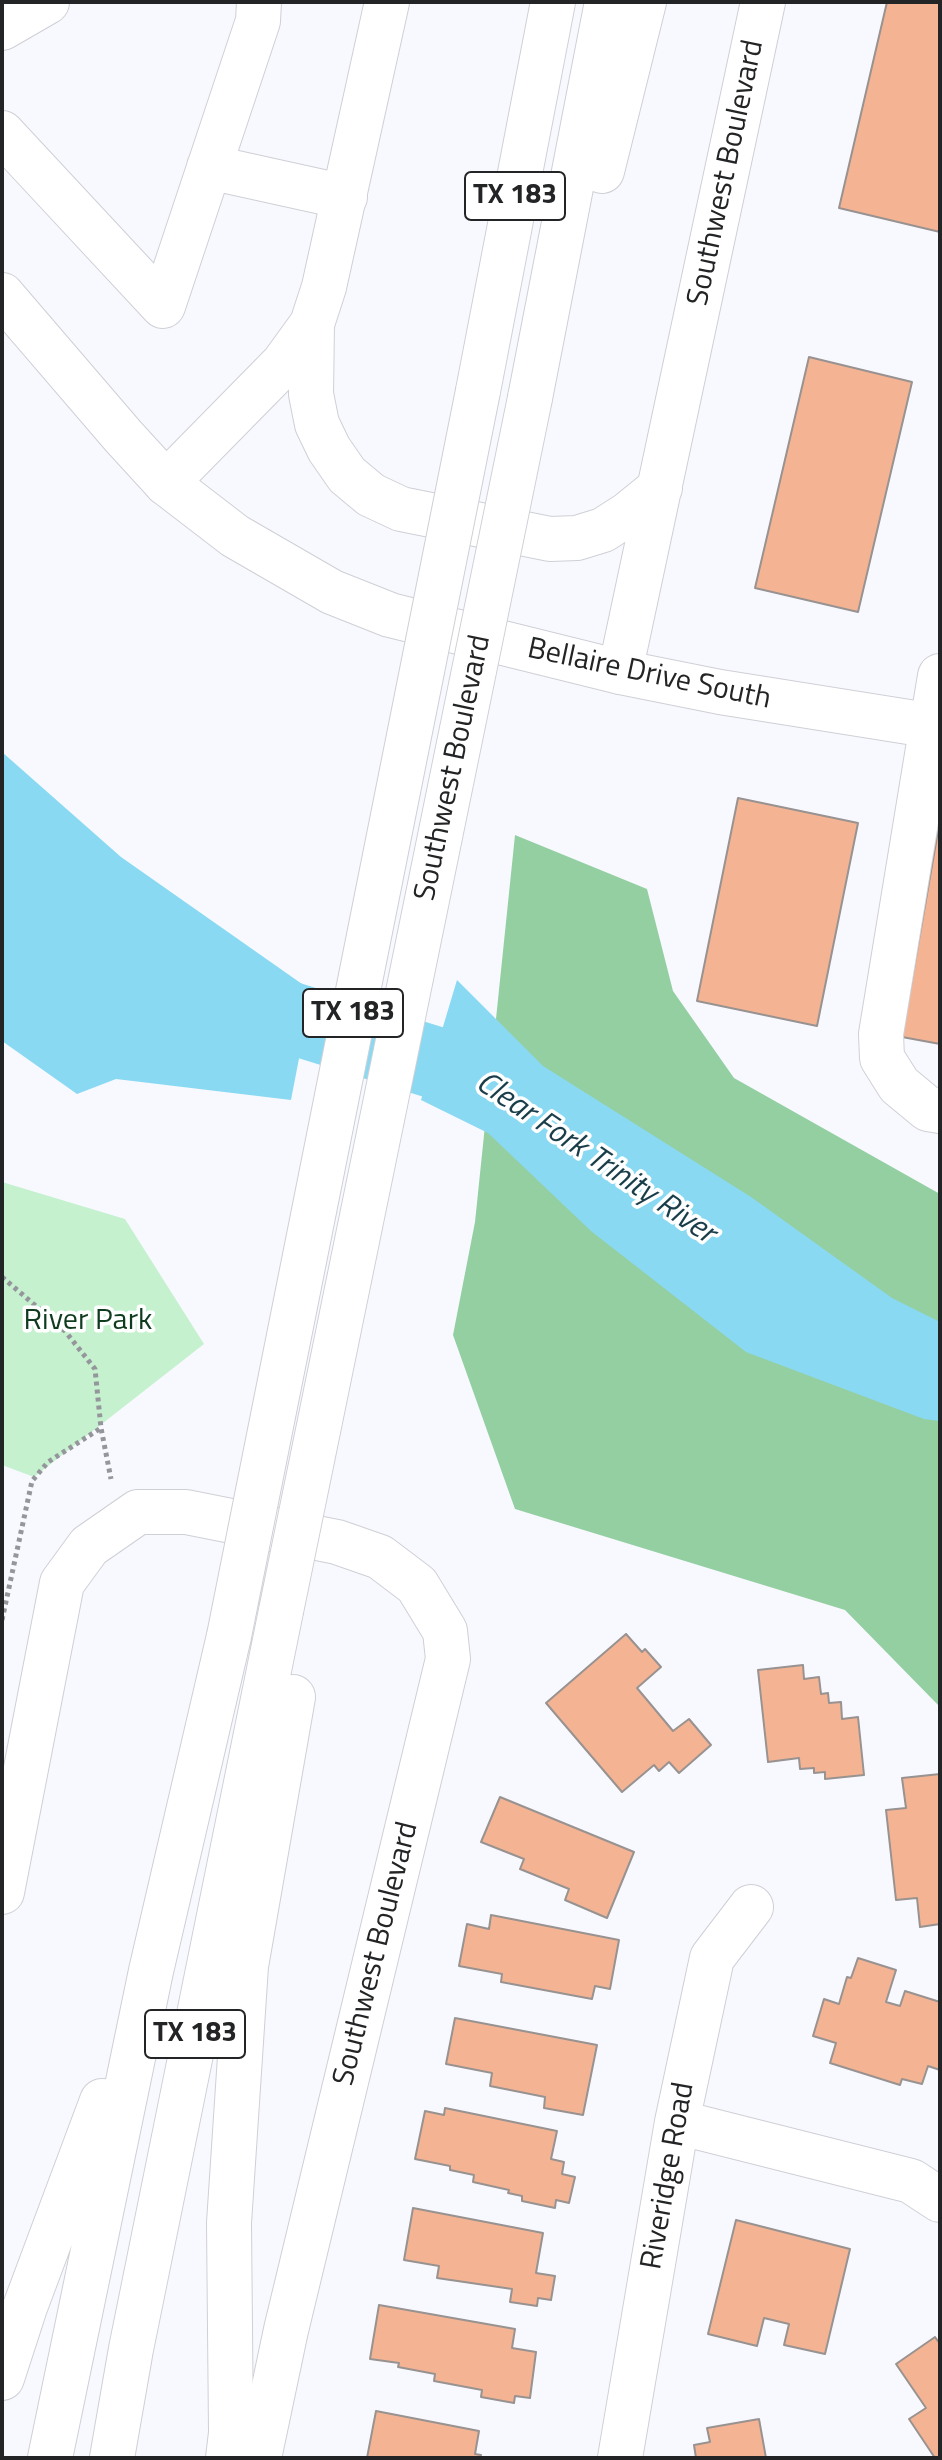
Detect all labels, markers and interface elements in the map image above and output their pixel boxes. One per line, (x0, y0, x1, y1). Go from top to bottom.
street label: Southwest Boulevard (681, 37, 773, 309)
road number: TX 183 (465, 172, 565, 220)
street label: Southwest Boulevard (408, 632, 500, 904)
street label: Bellaire Drive South (524, 632, 774, 718)
road number: TX 183 (303, 989, 403, 1037)
water label: Clear Fork Trinity River (468, 1065, 722, 1253)
park label: River Park (24, 1304, 152, 1340)
street label: Southwest Boulevard (327, 1818, 427, 2090)
road number: TX 183 (145, 2010, 245, 2058)
street label: Riveridge Road (635, 2080, 703, 2272)

